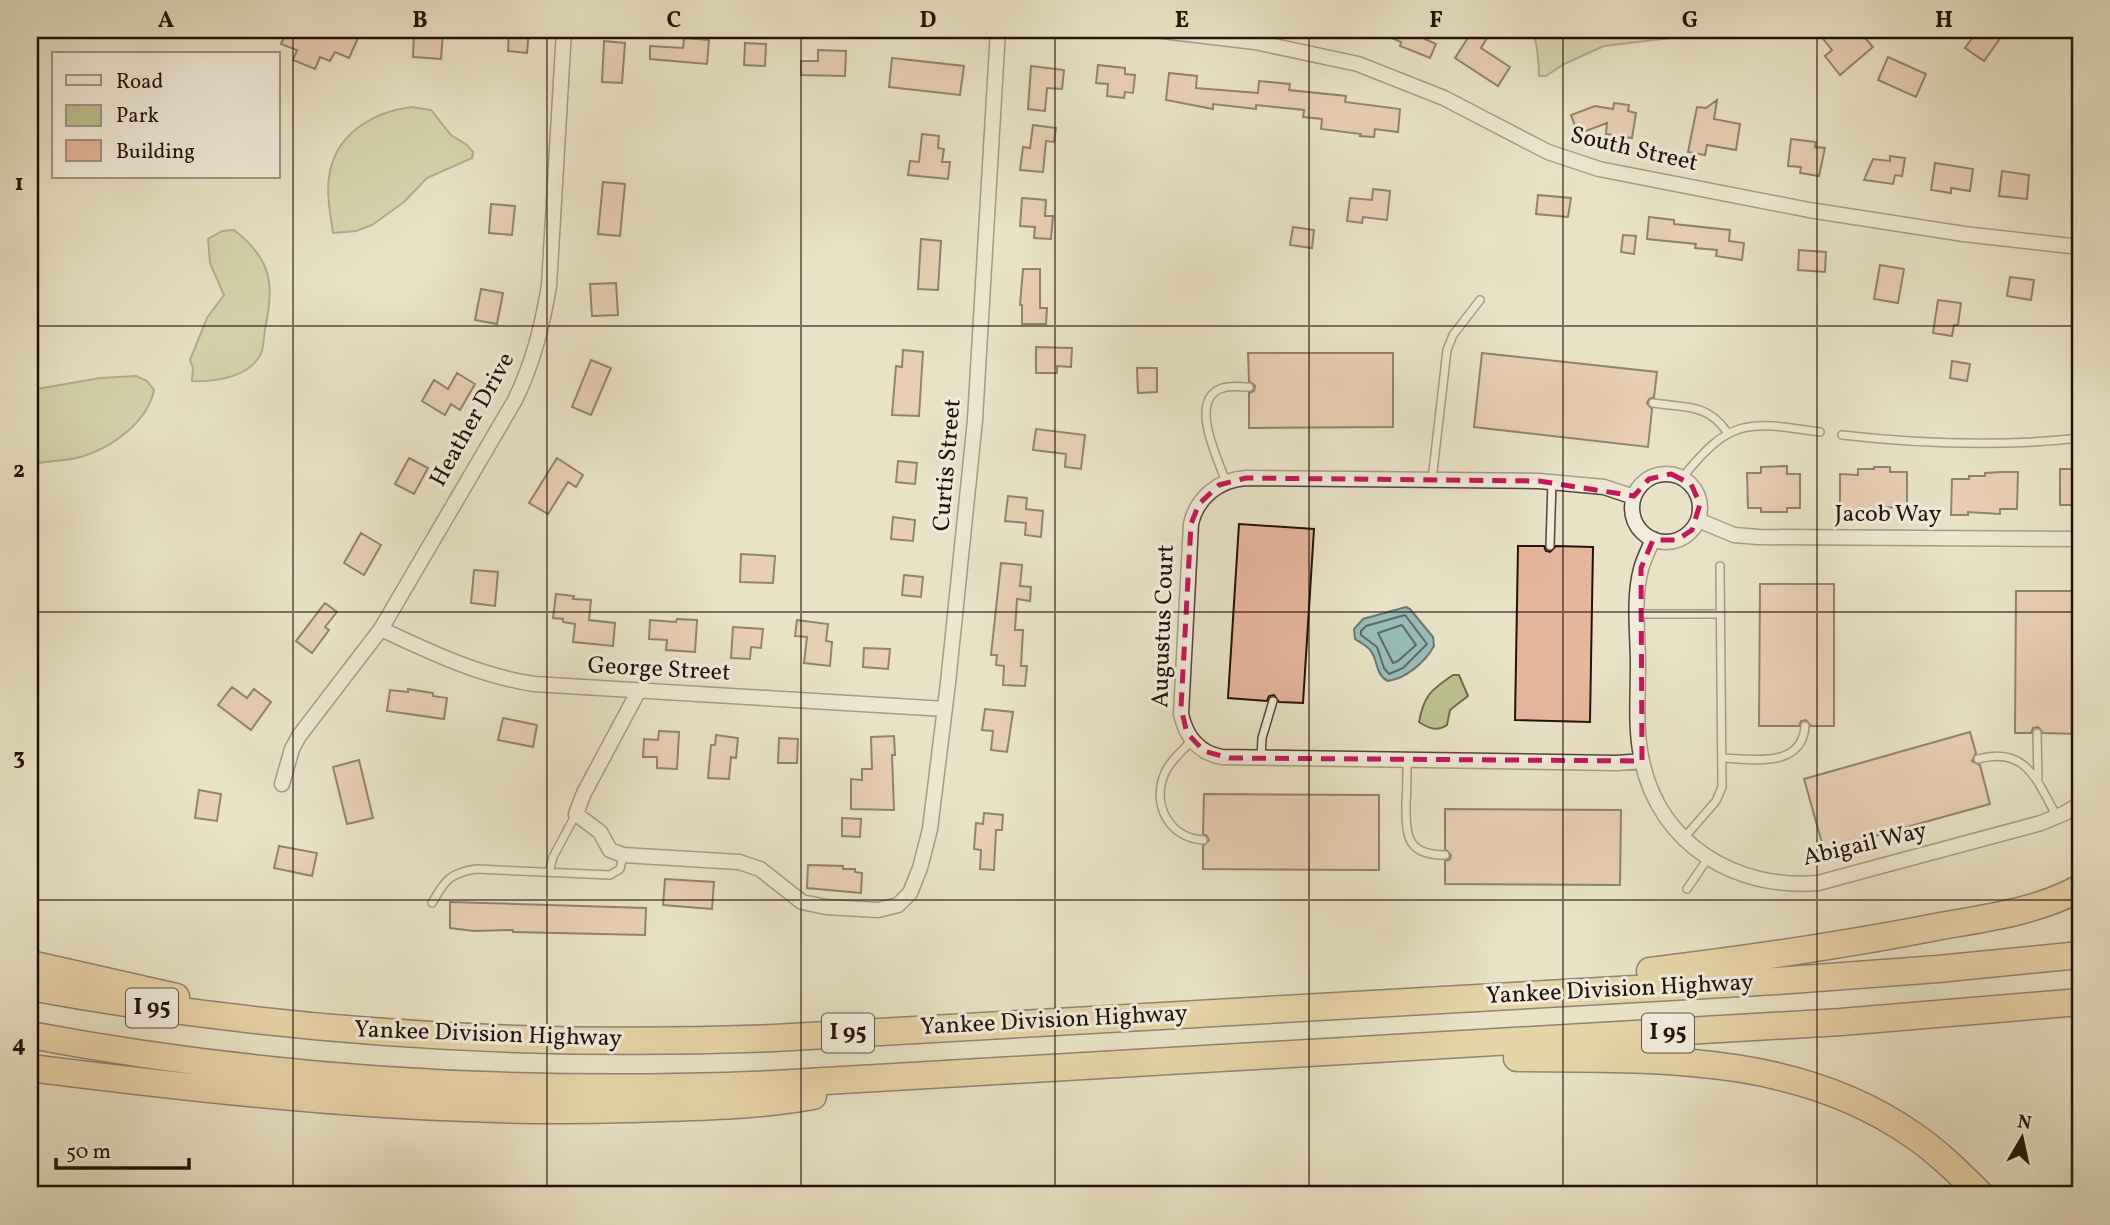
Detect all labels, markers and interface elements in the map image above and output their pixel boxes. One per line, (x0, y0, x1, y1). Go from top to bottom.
text: A (158, 5, 174, 37)
text: B (412, 5, 428, 37)
text: C (667, 5, 681, 37)
text: D (920, 5, 937, 37)
text: E (1175, 5, 1189, 37)
text: F (1429, 5, 1443, 37)
text: G (1682, 5, 1698, 37)
text: H (1935, 5, 1953, 37)
legend (52, 52, 280, 178)
text: Road (116, 68, 163, 97)
text: Park (116, 102, 159, 131)
street label: South Street (1567, 119, 1701, 181)
text: Building (116, 138, 195, 167)
text: 1 (14, 168, 24, 200)
street label: Heather Drive (422, 347, 524, 493)
street label: Curtis Street (925, 397, 971, 533)
text: 2 (13, 455, 25, 487)
street label: Jacob Way (1835, 498, 1941, 532)
street label: Augustus Court (1144, 544, 1184, 708)
street label: George Street (587, 649, 731, 691)
text: 3 (13, 742, 25, 774)
street label: Abigail Way (1800, 814, 1930, 876)
street label: Yankee Division Highway (1485, 966, 1755, 1014)
road number: I 95 (126, 988, 178, 1028)
street label: Yankee Division Highway (919, 997, 1189, 1045)
street label: Yankee Division Highway (354, 1013, 622, 1057)
road number: I 95 (822, 1014, 874, 1052)
road number: I 95 (1642, 1014, 1694, 1052)
text: 4 (12, 1029, 26, 1061)
north arrow (1988, 1102, 2058, 1172)
text: N (2015, 1109, 2033, 1137)
scale bar (56, 1127, 189, 1171)
text: 50 m (66, 1138, 111, 1167)

